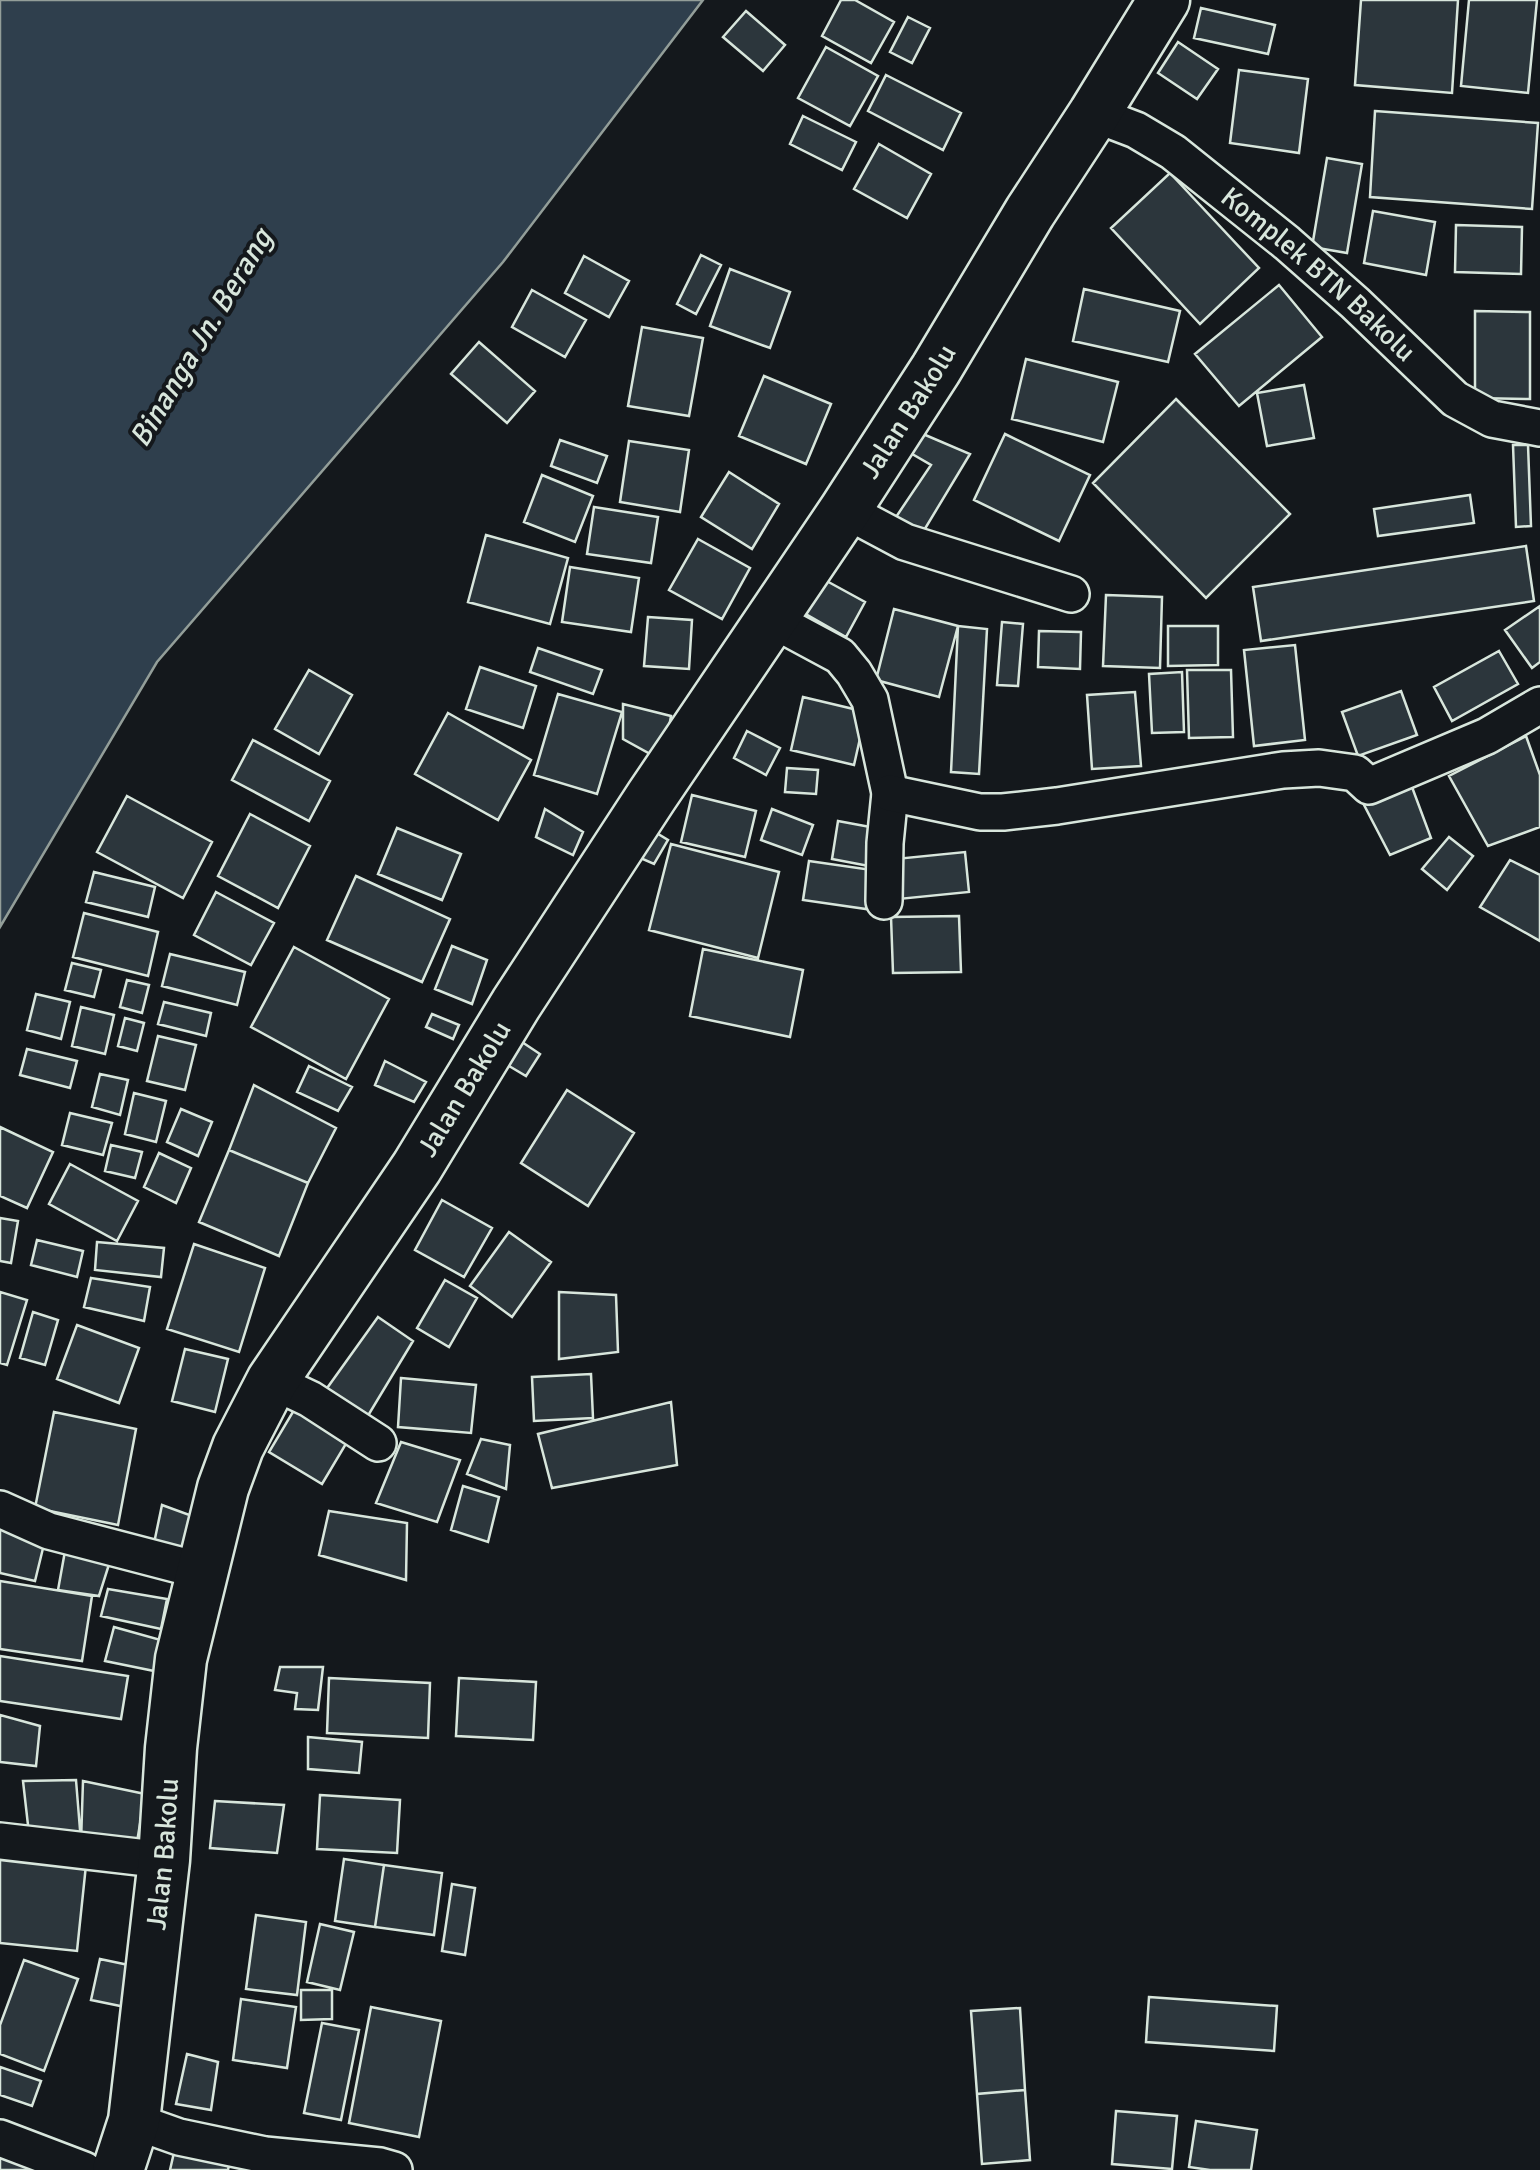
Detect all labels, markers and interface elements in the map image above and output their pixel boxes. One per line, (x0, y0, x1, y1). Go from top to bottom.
street label: Komplek BTN Bakolu (1214, 180, 1423, 369)
water label: Binanga Jn. Berang (121, 221, 282, 454)
street label: Jalan Bakolu (853, 338, 964, 485)
street label: Jalan Bakolu (410, 1015, 519, 1163)
street label: Jalan Bakolu (139, 1777, 186, 1932)

